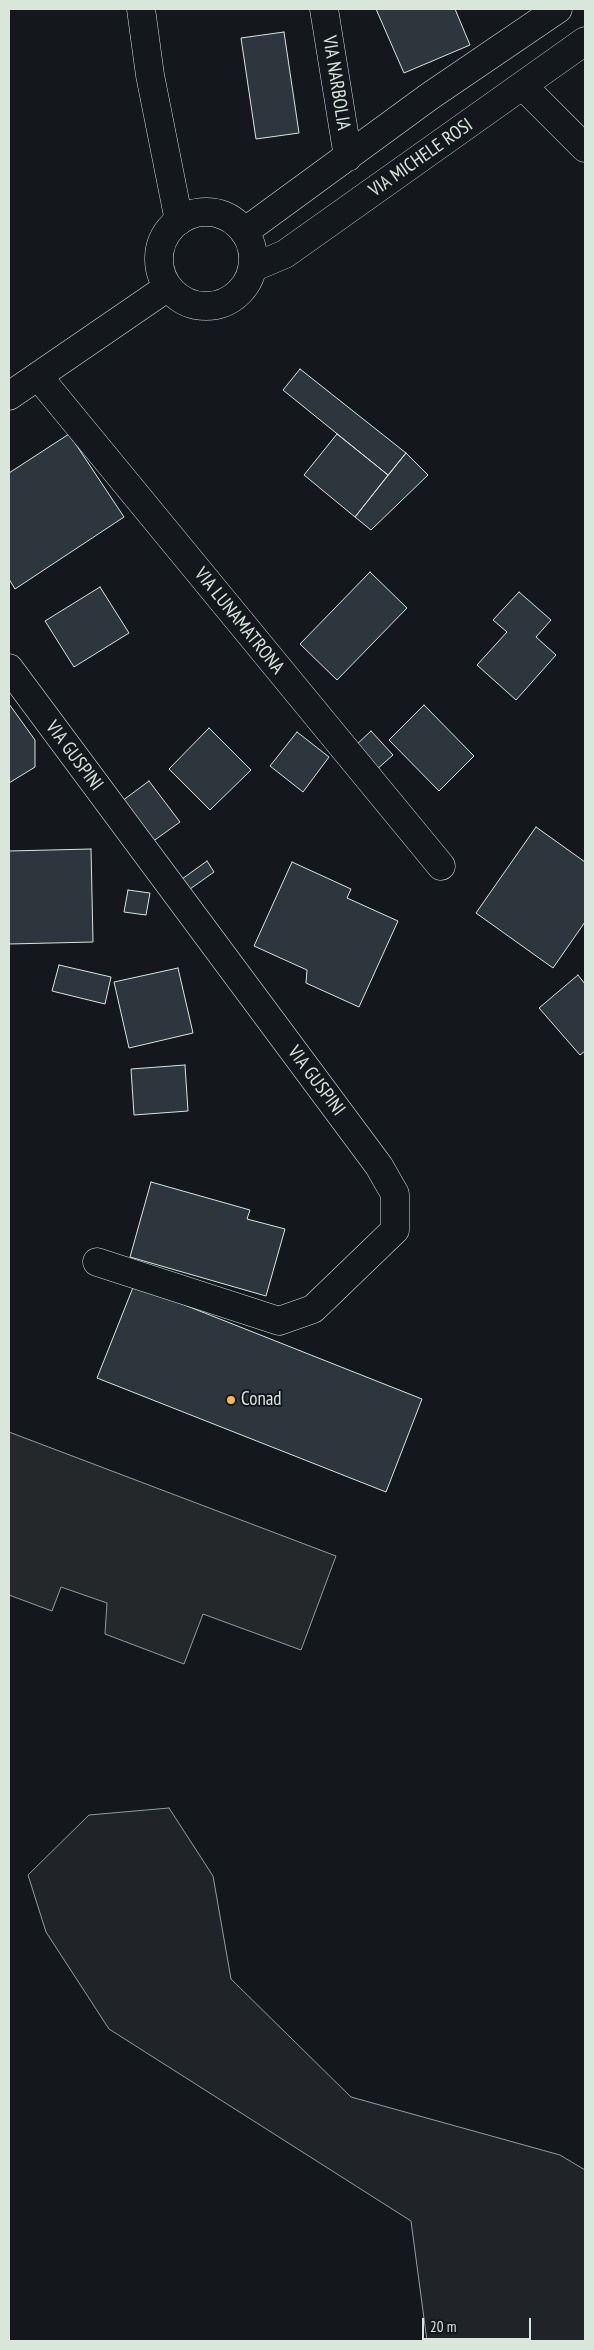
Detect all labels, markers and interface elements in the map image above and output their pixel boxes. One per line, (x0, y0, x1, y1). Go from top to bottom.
street label: VIA NARBOLIA (317, 34, 355, 132)
street label: VIA MICHELE ROSI (365, 114, 477, 202)
street label: VIA LUNAMATRONA (189, 563, 289, 679)
street label: VIA GUSPINI (40, 717, 108, 795)
street label: VIA GUSPINI (282, 1042, 350, 1120)
place label: Conad (241, 1389, 282, 1411)
marker: Conad (225, 1394, 237, 1406)
scale bar (424, 2308, 533, 2340)
text: 20 m (430, 2317, 456, 2336)

